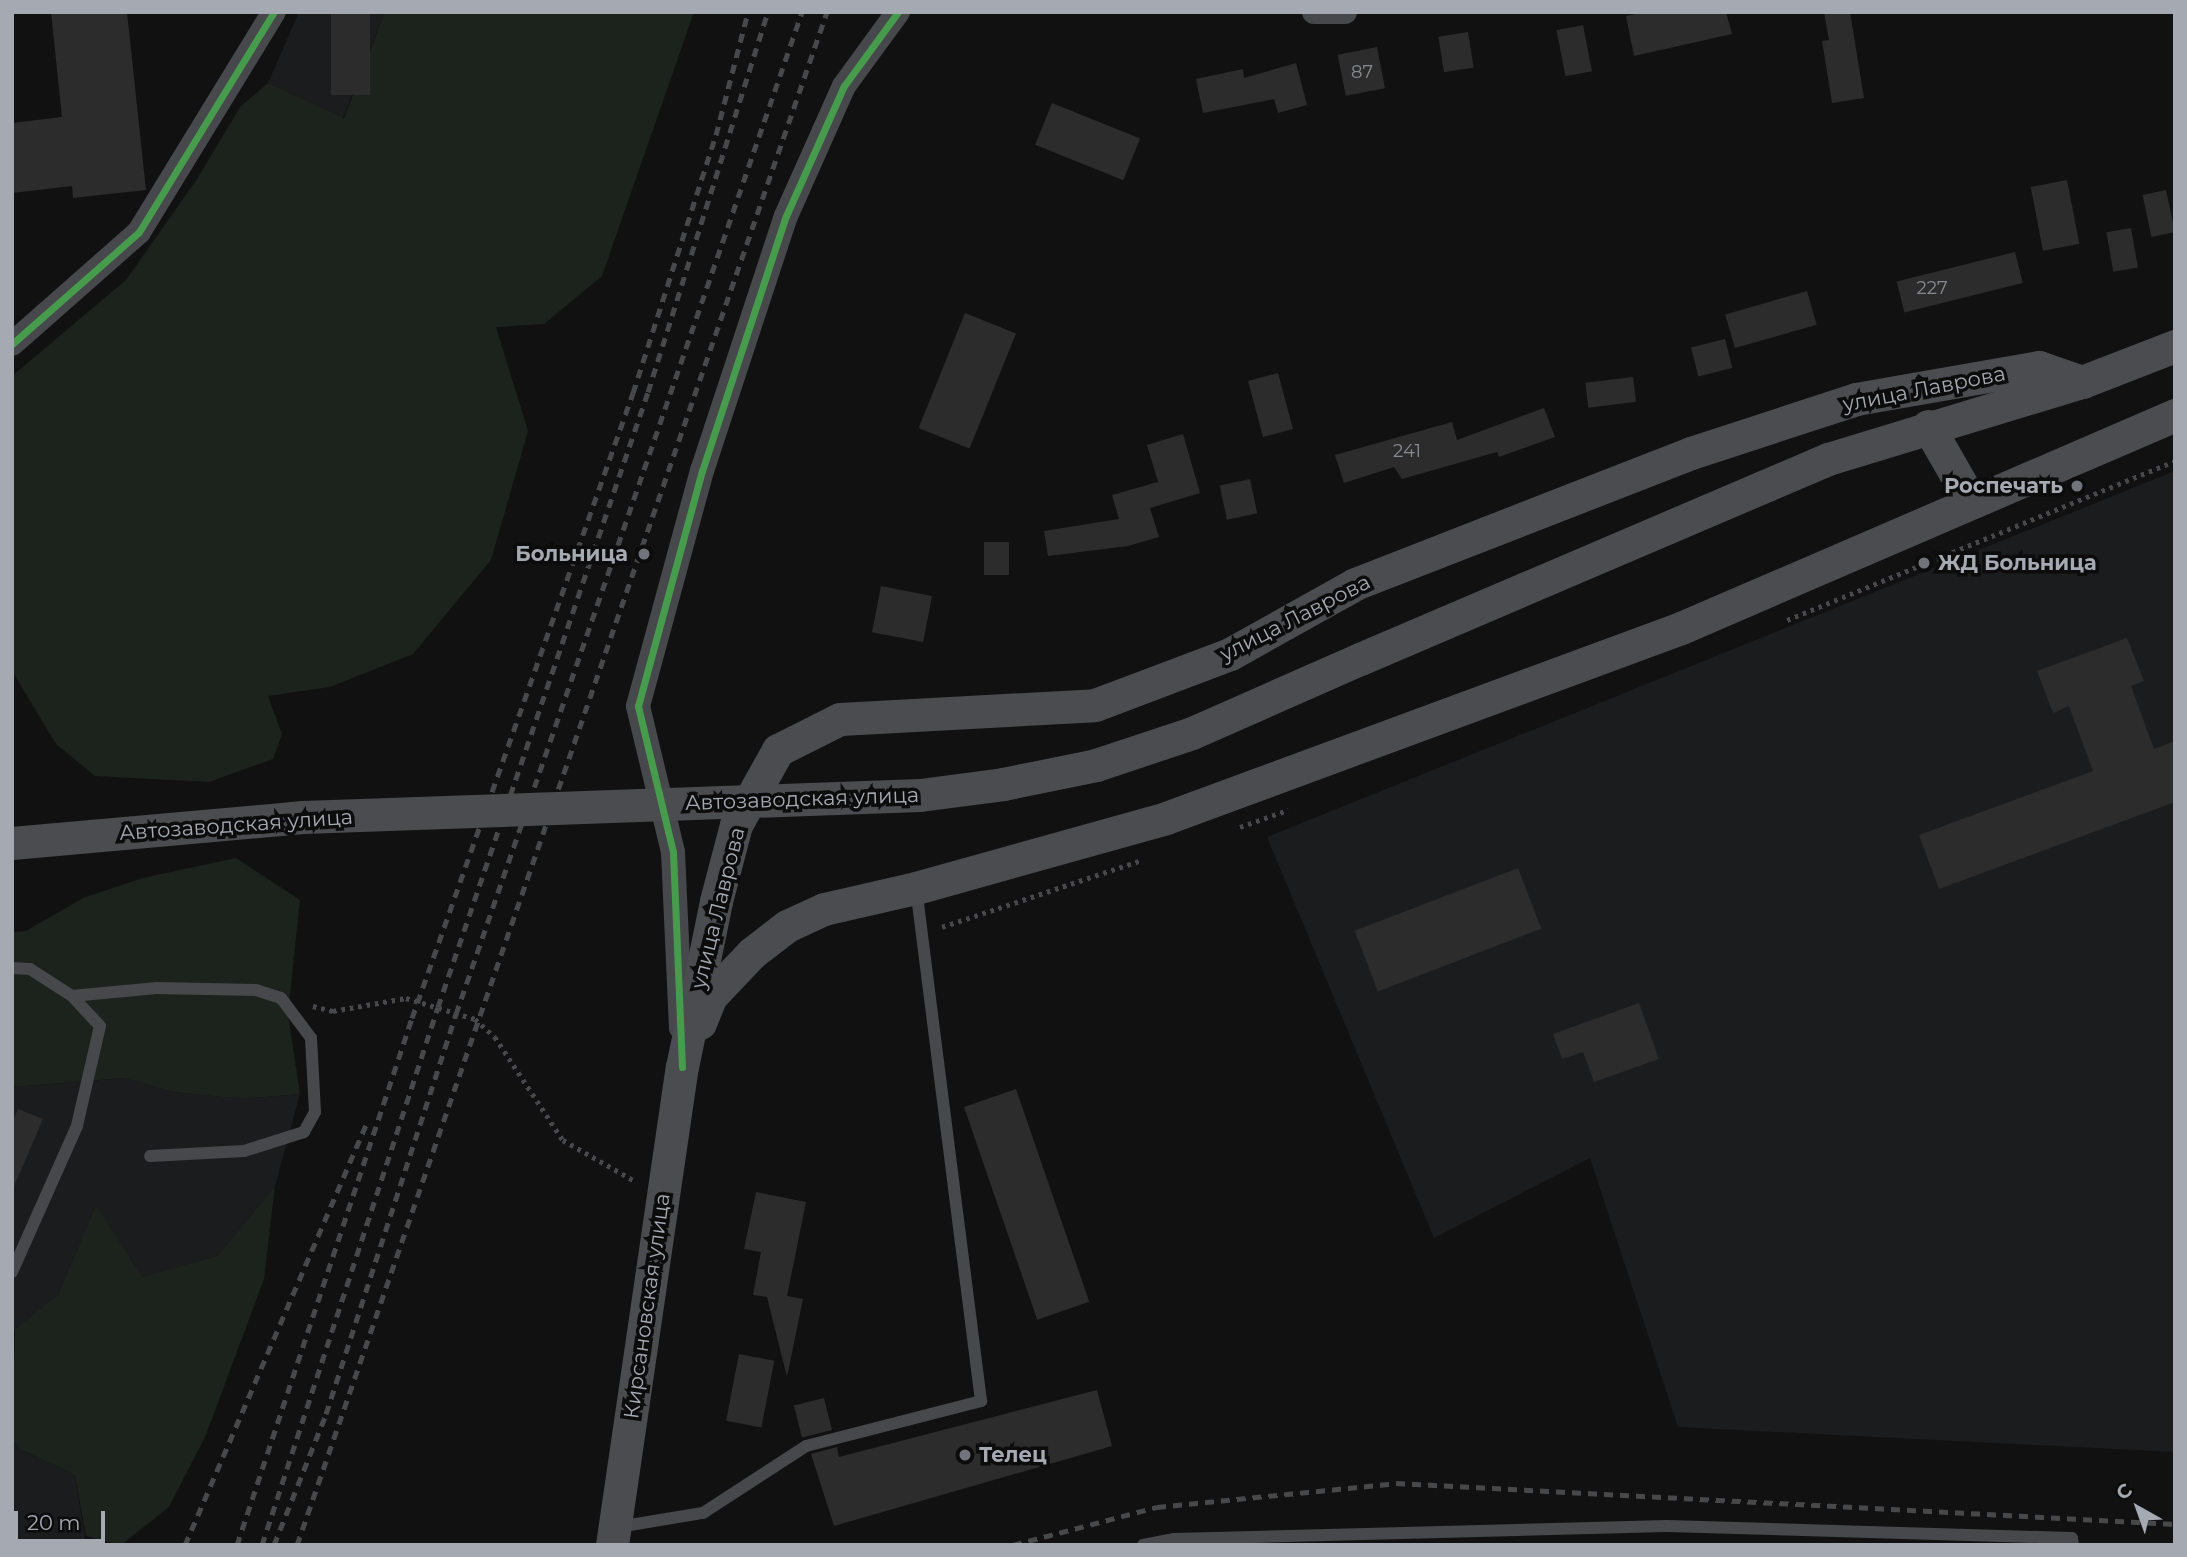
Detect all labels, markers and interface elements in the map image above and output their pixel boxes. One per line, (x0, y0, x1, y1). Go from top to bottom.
house number: 87 (1351, 61, 1373, 83)
house number: 227 (1916, 277, 1948, 299)
street label: улица Лаврова (1840, 361, 2008, 417)
house number: 241 (1393, 440, 1421, 462)
place label: Роспечать (1944, 473, 2063, 499)
marker: Роспечать (2069, 478, 2085, 494)
place label: Больница (515, 541, 628, 567)
marker: Больница (634, 544, 654, 564)
place label: ЖД Больница (1938, 550, 2097, 576)
marker: ЖД Больница (1916, 555, 1932, 571)
street label: улица Лаврова (1216, 569, 1374, 667)
street label: Автозаводская улица (685, 782, 919, 816)
street label: Автозаводская улица (118, 804, 354, 846)
street label: улица Лаврова (686, 825, 750, 991)
street label: Кирсановская улица (619, 1192, 675, 1420)
place label: Телец (979, 1442, 1047, 1468)
marker: Телец (957, 1447, 973, 1463)
north arrow (2103, 1473, 2173, 1543)
text: С (2111, 1478, 2137, 1505)
scale bar (18, 1498, 108, 1542)
text: 20 m (27, 1510, 81, 1535)

